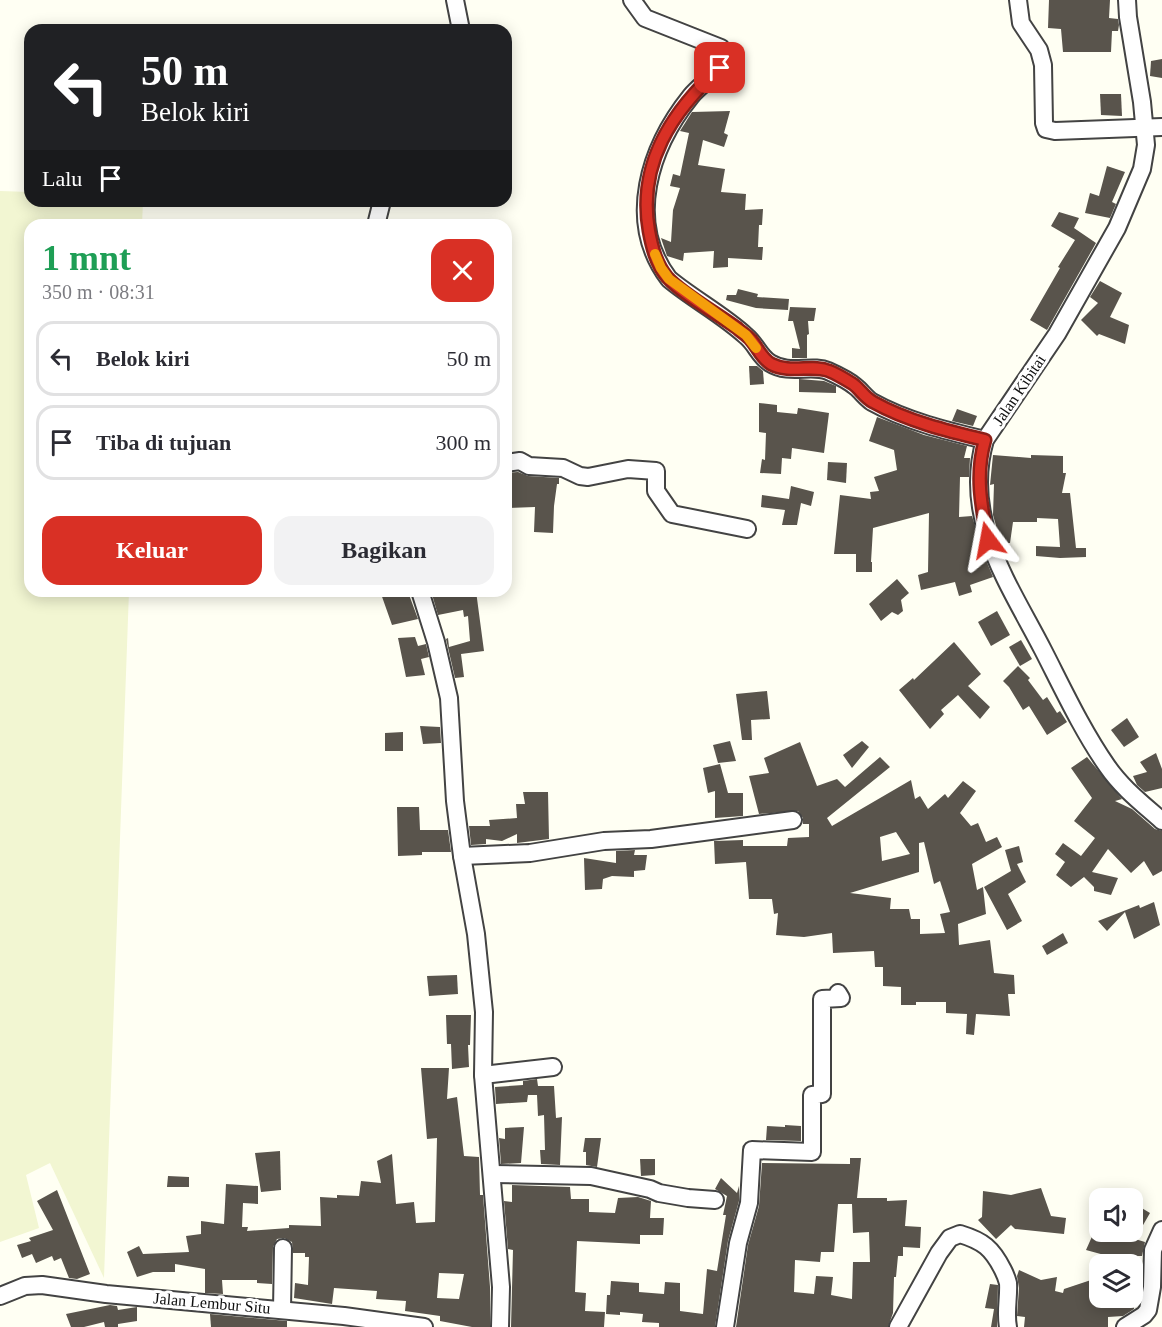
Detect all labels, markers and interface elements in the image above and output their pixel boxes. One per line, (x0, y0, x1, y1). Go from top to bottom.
pin (694, 42, 745, 93)
icon: left (42, 48, 120, 126)
text: 50 m (141, 48, 229, 94)
icon: arrive (703, 51, 736, 84)
text: Belok kiri (141, 97, 250, 127)
icon: arrive (94, 162, 127, 195)
text: Lalu (42, 166, 82, 191)
text: 1 mnt (42, 238, 131, 278)
button: close (431, 239, 494, 302)
text: 350 m · 08:31 (42, 281, 155, 303)
icon: left (45, 342, 78, 375)
text: Belok kiri (96, 346, 190, 371)
text: 50 m (446, 346, 491, 371)
street label: Jalan Kibitai (989, 351, 1049, 428)
icon: arrive (45, 426, 78, 459)
text: Tiba di tujuan (96, 430, 231, 455)
text: 300 m (435, 430, 491, 455)
position arrow (956, 508, 1020, 572)
button: Keluar (42, 516, 262, 585)
button: Bagikan (274, 516, 494, 585)
map controls (1089, 1188, 1143, 1308)
button: sound (1089, 1188, 1143, 1242)
button: layers (1089, 1254, 1143, 1308)
street label: Jalan Lembur Situ (153, 1289, 271, 1317)

